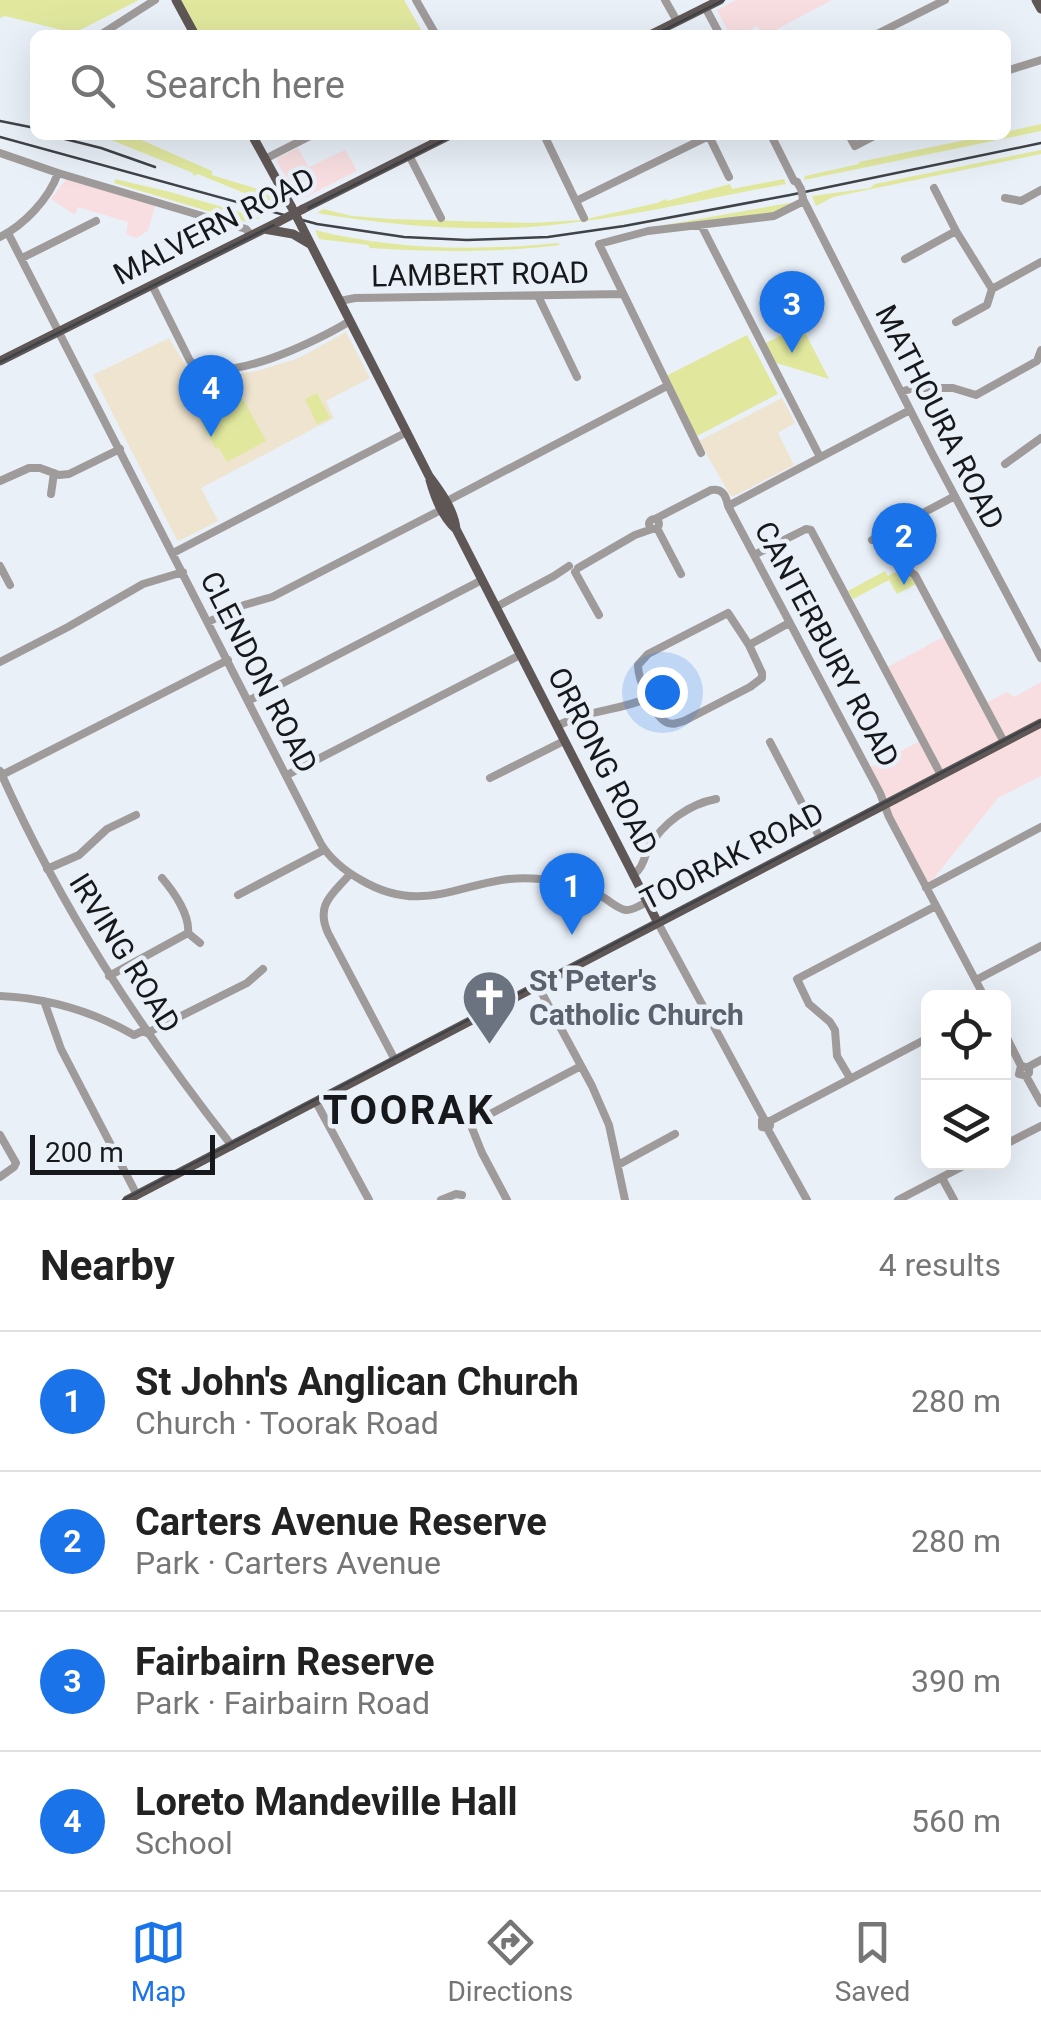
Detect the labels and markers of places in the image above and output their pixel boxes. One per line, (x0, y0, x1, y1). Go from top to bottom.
pin: 3 (760, 270, 824, 353)
pin: 4 (178, 354, 244, 437)
pin: 2 (872, 502, 936, 585)
pin: 1 (540, 852, 604, 935)
place label: St Peter's Catholic Church (529, 963, 744, 1032)
church icon: St Peter's Catholic Church (460, 967, 520, 1046)

